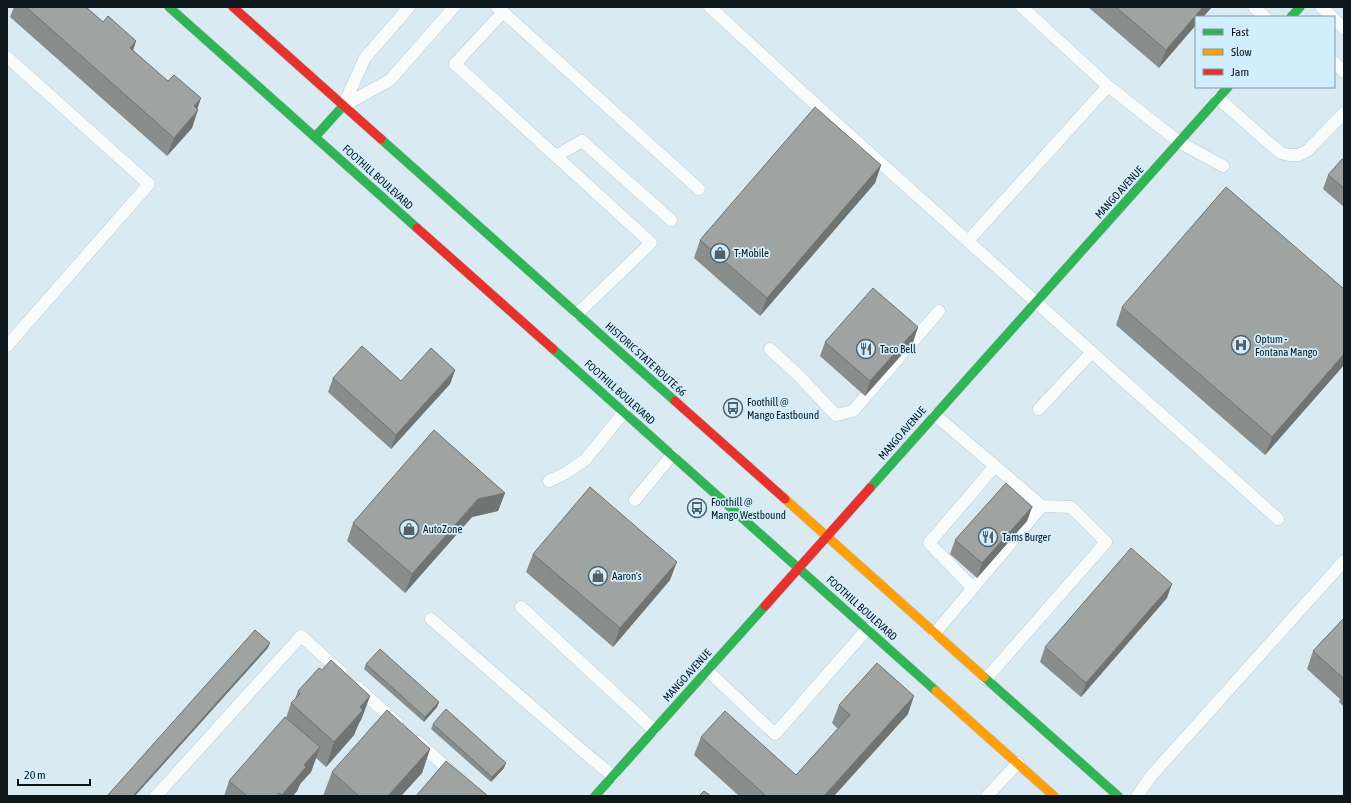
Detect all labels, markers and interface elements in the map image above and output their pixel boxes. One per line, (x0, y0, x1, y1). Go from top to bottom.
legend (1195, 16, 1335, 88)
text: Fast (1231, 25, 1249, 39)
text: Slow (1231, 45, 1252, 59)
text: Jam (1231, 65, 1249, 79)
street label: FOOTHILL BOULEVARD (340, 142, 416, 212)
street label: MANGO AVENUE (1092, 163, 1146, 221)
shop icon: T-Mobile (709, 242, 731, 264)
place label: T-Mobile (734, 247, 769, 259)
street label: HISTORIC STATE ROUTE 66 (603, 320, 689, 398)
place label: Optum - Fontana Mango (1255, 333, 1317, 358)
hospital icon: Optum - Fontana Mango (1230, 334, 1252, 356)
restaurant icon: Taco Bell (855, 338, 877, 360)
place label: Taco Bell (880, 343, 916, 355)
street label: FOOTHILL BOULEVARD (582, 357, 658, 427)
place label: Foothill @ Mango Eastbound (747, 396, 819, 421)
bus stop icon: Foothill @ Mango Eastbound (722, 397, 744, 419)
street label: MANGO AVENUE (876, 404, 928, 462)
place label: Foothill @ Mango Westbound (711, 496, 786, 521)
bus stop icon: Foothill @ Mango Westbound (686, 497, 708, 519)
shop icon: AutoZone (398, 518, 420, 540)
place label: AutoZone (423, 523, 462, 535)
restaurant icon: Tams Burger (977, 526, 999, 548)
place label: Tams Burger (1002, 531, 1051, 543)
shop icon: Aaron's (587, 565, 609, 587)
place label: Aaron's (612, 570, 642, 582)
street label: FOOTHILL BOULEVARD (824, 573, 900, 643)
street label: MANGO AVENUE (660, 646, 714, 704)
scale bar (18, 761, 90, 787)
text: 20 m (24, 768, 46, 782)

